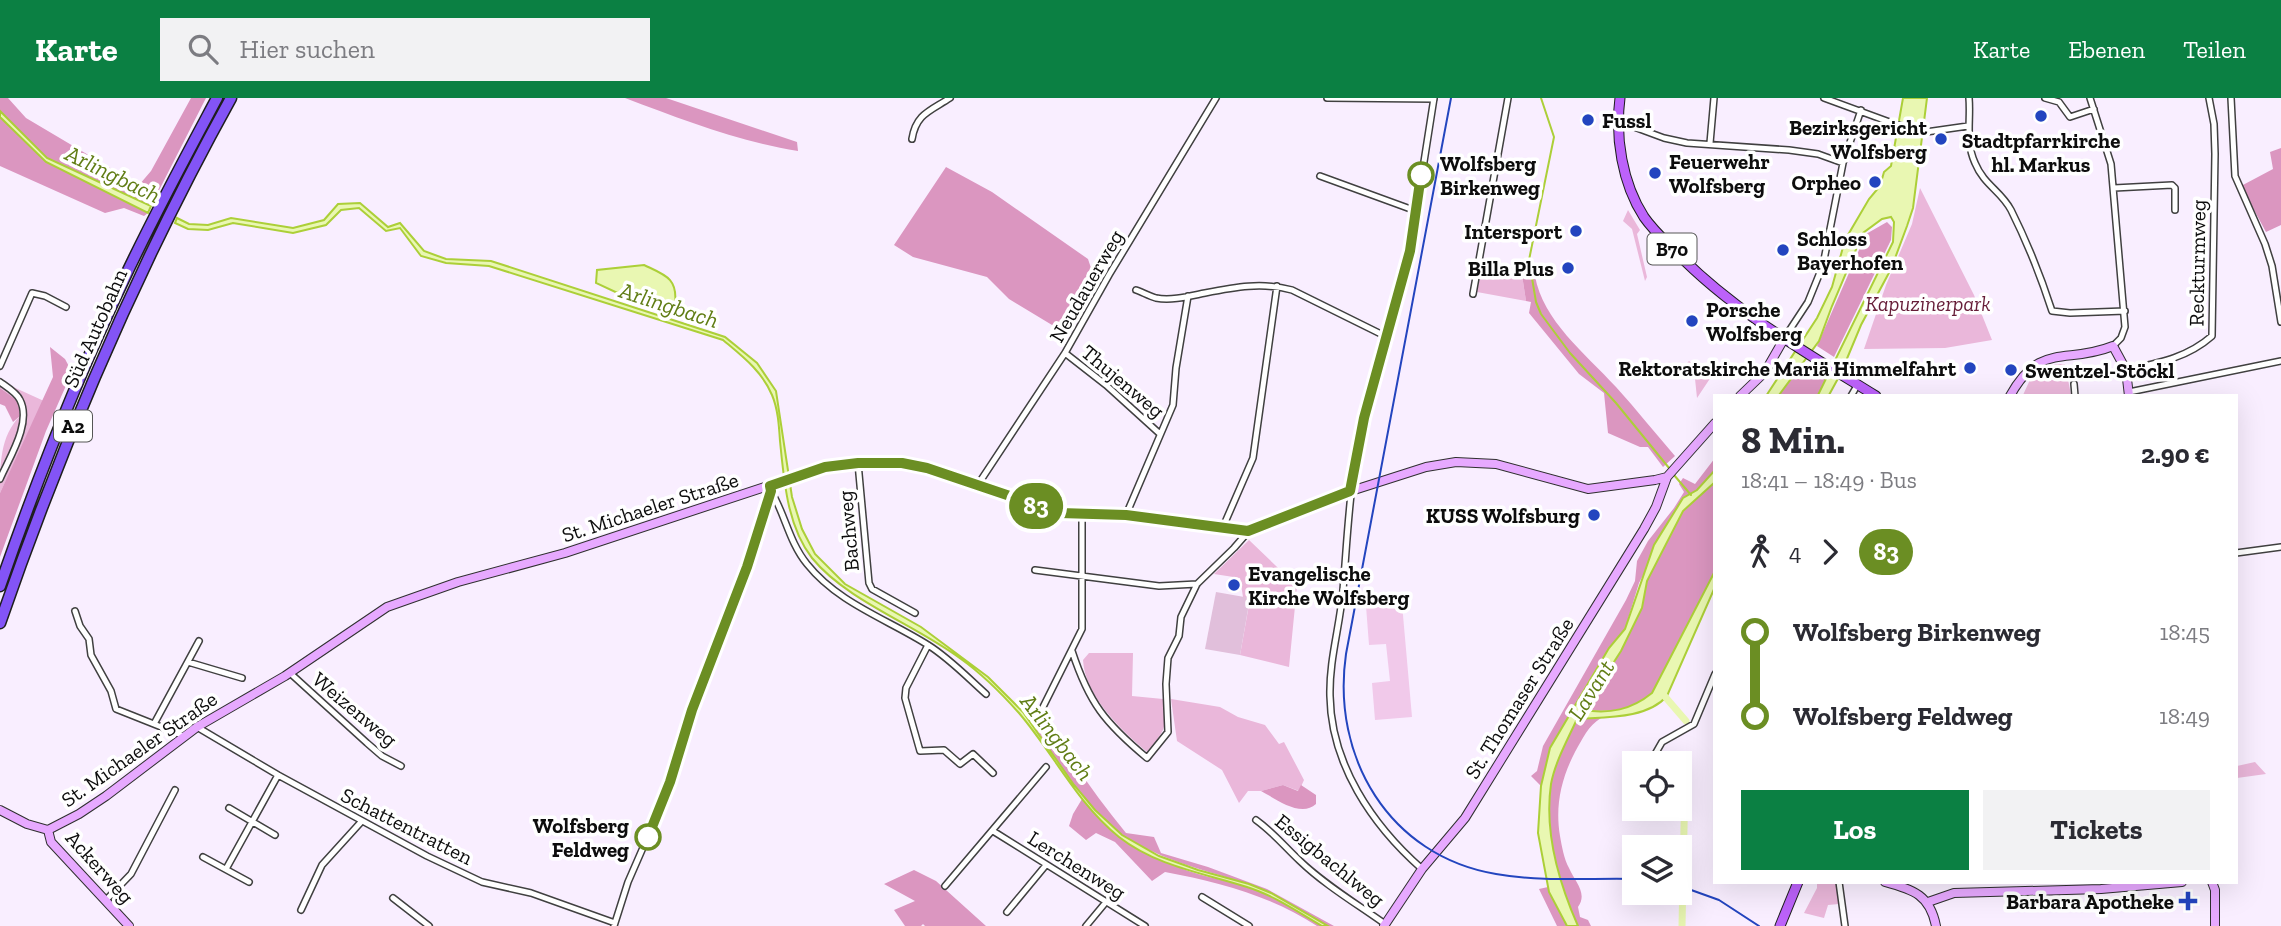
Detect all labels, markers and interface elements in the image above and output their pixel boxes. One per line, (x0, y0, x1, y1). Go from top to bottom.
search box (160, 18, 650, 81)
text: Karte (35, 30, 118, 69)
icon: search (184, 30, 222, 68)
text: Hier suchen (240, 33, 375, 65)
text: Karte (1973, 35, 2030, 64)
text: Ebenen (2068, 35, 2145, 64)
text: Teilen (2183, 35, 2246, 64)
place label: Fussl (1602, 108, 1651, 133)
marker: Stadtpfarrkirche hl. Markus (2033, 108, 2049, 124)
marker: Fussl (1580, 112, 1596, 128)
place label: Bezirksgericht Wolfsberg (1789, 115, 1928, 164)
place label: Stadtpfarrkirche hl. Markus (1962, 128, 2120, 177)
marker: Bezirksgericht Wolfsberg (1933, 131, 1949, 147)
water label: Arlingbach (60, 139, 165, 209)
place label: Feuerwehr Wolfsberg (1669, 149, 1770, 198)
place label: Wolfsberg Birkenweg (1440, 151, 1540, 200)
marker: Wolfsberg Birkenweg (1408, 162, 1434, 188)
marker: Feuerwehr Wolfsberg (1647, 165, 1663, 181)
place label: Orpheo (1791, 170, 1861, 195)
marker: Orpheo (1867, 174, 1883, 190)
street label: Reckturmweg (2183, 199, 2211, 326)
place label: Intersport (1464, 219, 1563, 244)
marker: Intersport (1568, 223, 1584, 239)
street label: Neudauerweg (1044, 225, 1129, 347)
place label: Schloss Bayerhofen (1797, 226, 1904, 275)
road number: B70 (1648, 234, 1696, 265)
marker: Schloss Bayerhofen (1775, 242, 1791, 258)
place label: Billa Plus (1468, 256, 1554, 281)
marker: Billa Plus (1560, 260, 1576, 276)
street label: Süd Autobahn (58, 265, 132, 391)
water label: Arlingbach (615, 276, 722, 334)
park label: Kapuzinerpark (1865, 291, 1991, 316)
place label: Porsche Wolfsberg (1706, 297, 1802, 346)
marker: Porsche Wolfsberg (1684, 313, 1700, 329)
street label: Thujenweg (1076, 339, 1170, 424)
place label: Rektoratskirche Mariä Himmelfahrt (1618, 356, 1957, 381)
place label: Swentzel-Stöckl (2025, 358, 2174, 383)
marker: Rektoratskirche Mariä Himmelfahrt (1962, 360, 1978, 376)
marker: Swentzel-Stöckl (2003, 362, 2019, 378)
road number: A2 (54, 410, 92, 442)
text: 8 Min. (1741, 417, 1845, 463)
text: 2.90 € (2141, 438, 2210, 470)
text: 18:41 – 18:49 · Bus (1741, 466, 1917, 494)
street label: St. Michaeler Straße (559, 467, 742, 547)
line badge: 83 (1004, 483, 1068, 529)
street label: Bachweg (832, 489, 864, 572)
text: 83 (1023, 491, 1049, 520)
place label: KUSS Wolfsburg (1426, 503, 1580, 528)
marker: KUSS Wolfsburg (1586, 507, 1602, 523)
icon: walk (1741, 533, 1779, 571)
icon: forward (1811, 533, 1849, 571)
text: 83 (1873, 537, 1899, 566)
text: 4 (1789, 538, 1801, 566)
place label: Evangelische Kirche Wolfsberg (1248, 561, 1409, 610)
marker: Evangelische Kirche Wolfsberg (1226, 577, 1242, 593)
street label: St. Thomaser Straße (1459, 613, 1579, 783)
text: Wolfsberg Birkenweg (1793, 616, 2041, 648)
text: 18:45 (2159, 618, 2210, 646)
water label: Lavant (1562, 654, 1620, 725)
street label: Weizenweg (308, 666, 403, 752)
street label: St. Michaeler Straße (56, 686, 222, 812)
water label: Arlingbach (1014, 687, 1100, 786)
text: Wolfsberg Feldweg (1793, 700, 2013, 732)
text: 18:49 (2159, 702, 2210, 730)
map controls (1622, 751, 1692, 905)
button: locate (1622, 751, 1692, 821)
street label: Schattentratten (337, 782, 477, 870)
button: Los (1741, 790, 1969, 870)
button: Tickets (1983, 790, 2210, 870)
street label: Essigbachlweg (1270, 808, 1390, 912)
place label: Wolfsberg Feldweg (533, 813, 629, 862)
marker: Wolfsberg Feldweg (635, 824, 661, 850)
street label: Ackerweg (61, 825, 140, 909)
street label: Lerchenweg (1024, 825, 1131, 905)
button: layers (1622, 835, 1692, 905)
place label: Barbara Apotheke (2006, 889, 2174, 914)
marker: Barbara Apotheke (2180, 893, 2196, 909)

